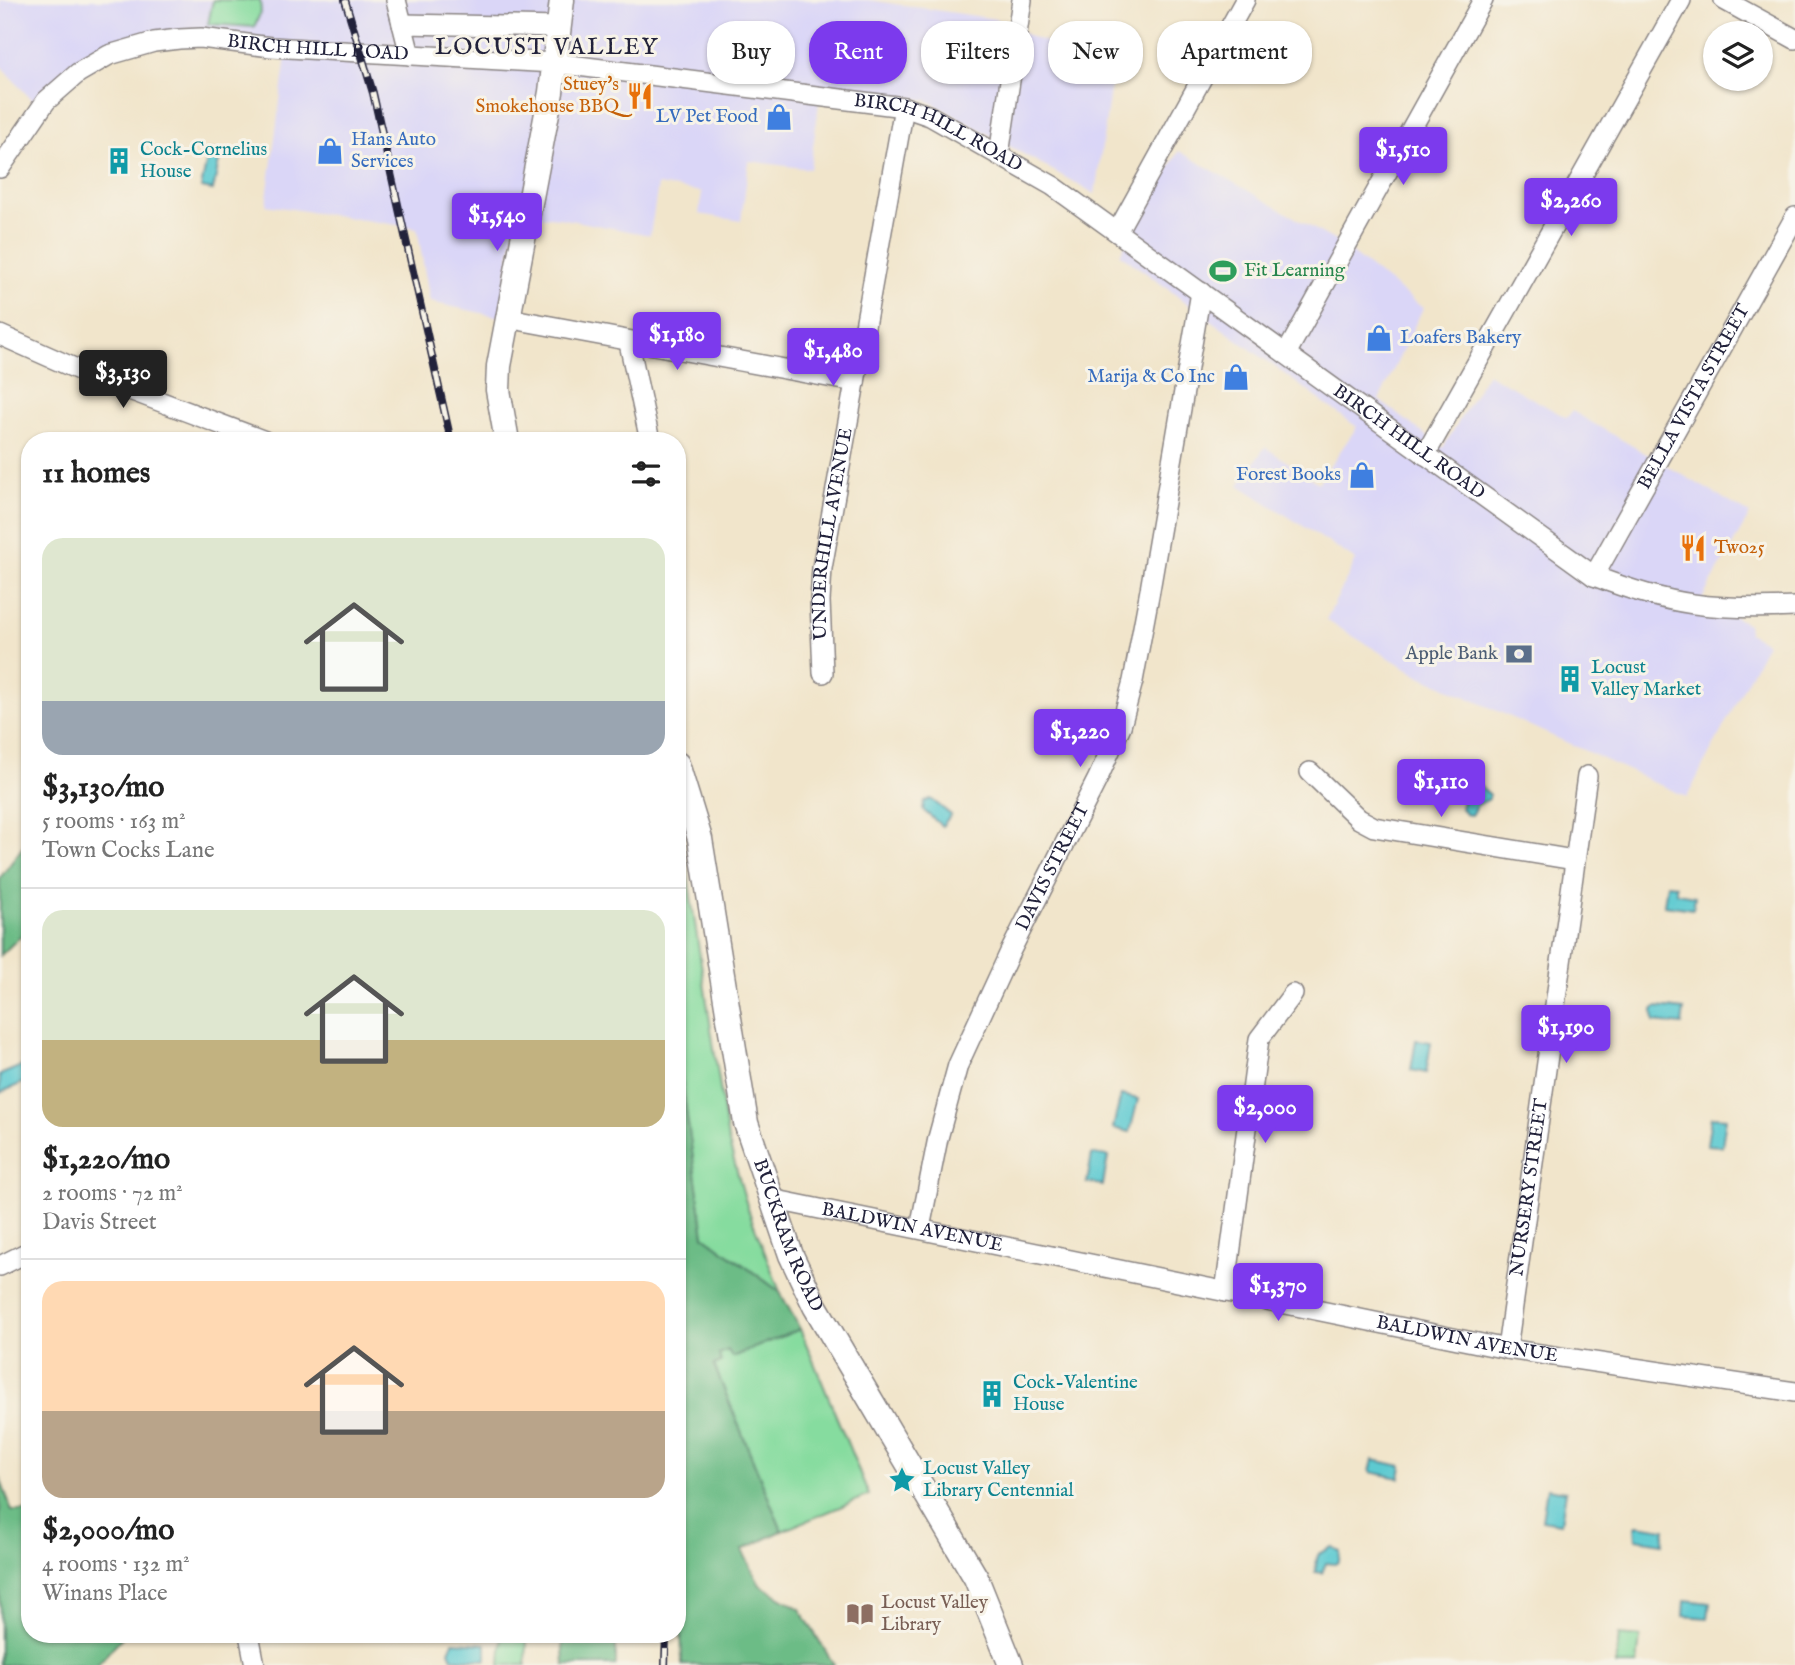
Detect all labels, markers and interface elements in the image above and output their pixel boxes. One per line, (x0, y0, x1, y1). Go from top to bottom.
chip: Buy (707, 21, 795, 84)
chip: Rent (809, 21, 907, 84)
chip: Filters (921, 21, 1034, 84)
chip: New (1048, 21, 1143, 84)
chip: Apartment (1157, 21, 1312, 84)
map controls (1703, 21, 1773, 91)
button: layers (1703, 21, 1773, 91)
street label: BIRCH HILL ROAD (226, 29, 409, 67)
district label: LOCUST VALLEY (435, 33, 659, 62)
place label: Stuey's Smokehouse BBQ (476, 73, 632, 119)
restaurant icon: Stuey's Smokehouse BBQ (625, 81, 655, 111)
street label: BIRCH HILL ROAD (852, 89, 1026, 178)
shop icon: LV Pet Food (764, 102, 794, 132)
place label: LV Pet Food (656, 105, 759, 129)
place label: Hans Auto Services (351, 128, 436, 174)
pin: $1,510 (1346, 128, 1460, 187)
text: $1,510 (1375, 135, 1431, 164)
shop icon: Hans Auto Services (315, 136, 345, 166)
place label: Cock-Cornelius House (140, 138, 267, 184)
building icon: Cock-Cornelius House (104, 146, 134, 176)
pin: $2,260 (1514, 178, 1628, 238)
text: $2,260 (1540, 186, 1602, 215)
pin: $1,540 (440, 194, 554, 253)
text: $1,540 (468, 201, 526, 230)
sports icon: Fit Learning (1208, 256, 1238, 286)
place label: Fit Learning (1244, 259, 1346, 283)
street label: BELLA VISTA STREET (1633, 300, 1756, 494)
pin: $1,180 (620, 312, 734, 372)
text: $1,180 (649, 320, 705, 349)
shop icon: Loafers Bakery (1364, 323, 1394, 353)
place label: Loafers Bakery (1400, 326, 1522, 350)
pin: $1,480 (776, 328, 890, 388)
text: $1,480 (803, 336, 863, 365)
pin: $3,130 (66, 350, 180, 410)
text: $3,130 (95, 358, 151, 387)
shop icon: Marija & Co Inc (1221, 362, 1251, 392)
place label: Marija & Co Inc (1087, 365, 1215, 389)
street label: BIRCH HILL ROAD (1328, 379, 1490, 505)
street label: UNDERHILL AVENUE (808, 426, 859, 641)
text: 11 homes (42, 455, 150, 493)
icon: filters (627, 455, 665, 493)
shop icon: Forest Books (1347, 460, 1377, 490)
place label: Forest Books (1236, 463, 1341, 487)
restaurant icon: Two25 (1678, 533, 1708, 563)
place label: Two25 (1714, 536, 1765, 560)
icon: home (291, 584, 417, 710)
bank icon: Apple Bank (1504, 639, 1534, 669)
place label: Apple Bank (1405, 642, 1499, 666)
place label: Locust Valley Market (1590, 656, 1702, 702)
building icon: Locust Valley Market (1555, 664, 1585, 694)
pin: $1,220 (1023, 710, 1137, 769)
text: $1,220 (1050, 717, 1110, 746)
pin: $1,110 (1384, 760, 1498, 819)
text: $1,110 (1413, 767, 1469, 796)
text: $3,130/mo (42, 769, 164, 807)
street label: DAVIS STREET (1011, 799, 1095, 935)
text: 5 rooms · 163 m² (42, 807, 186, 836)
text: Town Cocks Lane (42, 836, 214, 865)
icon: home (291, 956, 417, 1082)
pin: $1,190 (1509, 1006, 1623, 1065)
text: $1,190 (1537, 1013, 1595, 1042)
pin: $2,000 (1208, 1086, 1322, 1145)
text: $2,000 (1233, 1093, 1297, 1122)
street label: NURSERY STREET (1505, 1097, 1554, 1278)
text: $1,220/mo (42, 1141, 170, 1179)
street label: BUCKRAM ROAD (747, 1156, 828, 1316)
text: 2 rooms · 72 m² (42, 1179, 183, 1208)
street label: BALDWIN AVENUE (819, 1198, 1005, 1258)
text: Davis Street (42, 1208, 157, 1237)
pin: $1,370 (1221, 1264, 1335, 1323)
text: $1,370 (1249, 1271, 1307, 1300)
street label: BALDWIN AVENUE (1374, 1311, 1559, 1368)
icon: home (291, 1327, 417, 1453)
place label: Cock-Valentine House (1013, 1371, 1138, 1417)
building icon: Cock-Valentine House (977, 1379, 1007, 1409)
place label: Locust Valley Library Centennial (923, 1457, 1074, 1503)
place icon: Locust Valley Library Centennial (887, 1465, 917, 1495)
text: $2,000/mo (42, 1512, 174, 1550)
text: 4 rooms · 132 m² (42, 1550, 190, 1579)
text: Winans Place (42, 1579, 168, 1608)
place label: Locust Valley Library (881, 1591, 989, 1637)
library icon: Locust Valley Library (845, 1599, 875, 1629)

